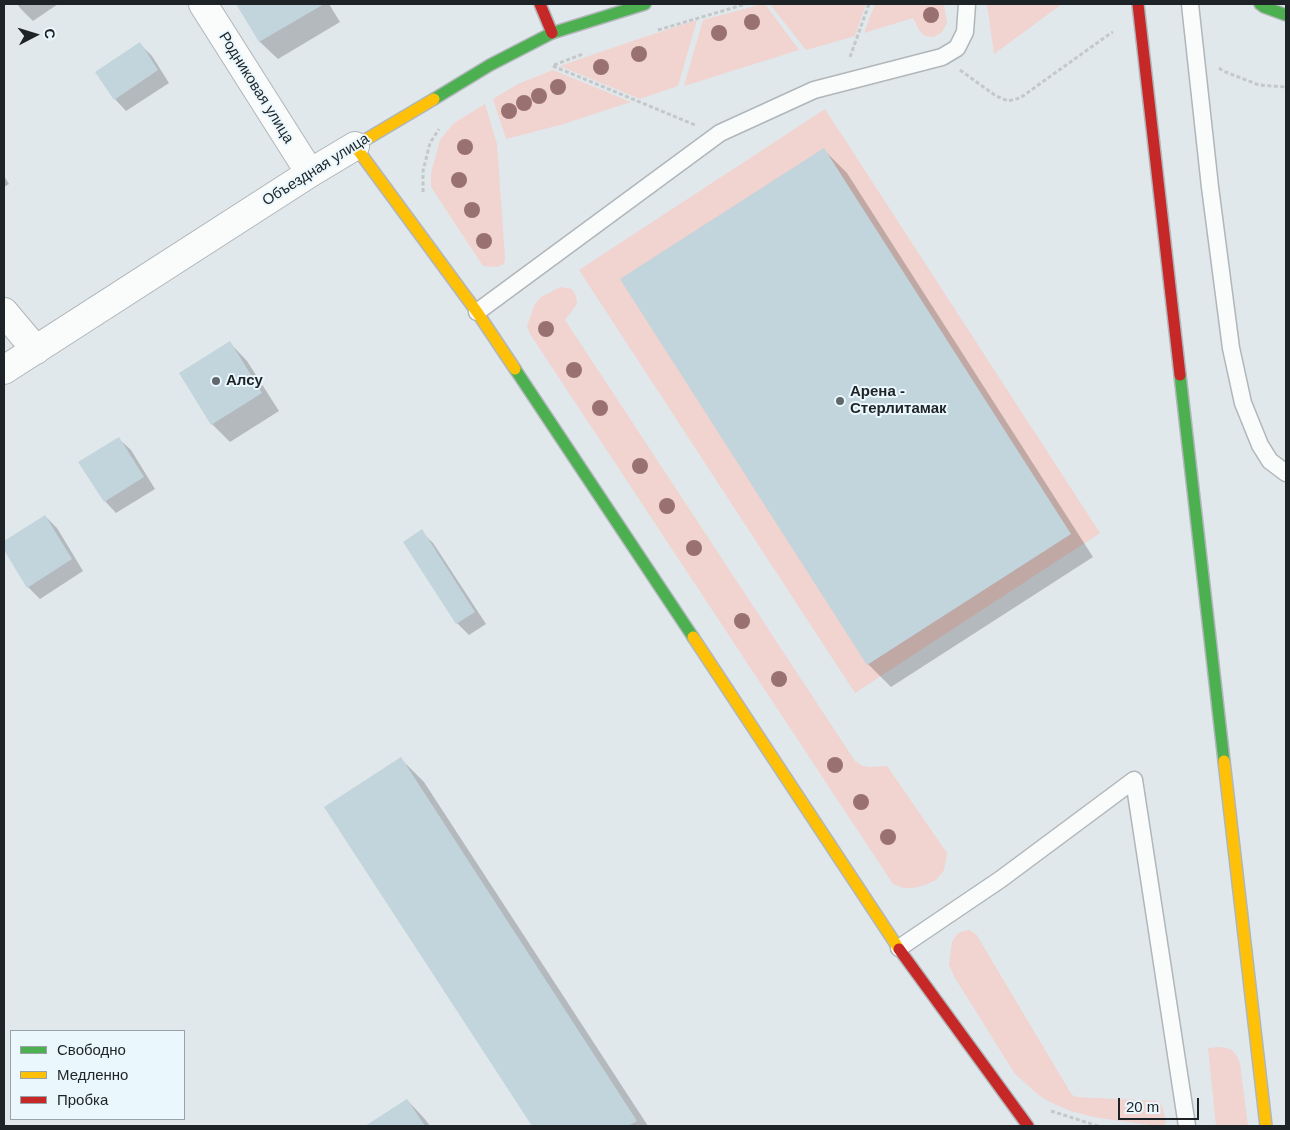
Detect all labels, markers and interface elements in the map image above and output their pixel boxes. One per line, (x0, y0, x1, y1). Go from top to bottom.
north arrow (10, 10, 60, 60)
text: С (42, 28, 58, 39)
street label: Родниковая улица (215, 29, 297, 147)
street label: Объездная улица (259, 130, 373, 210)
place label: Алсу (226, 372, 263, 390)
marker: Алсу (210, 375, 222, 387)
place label: Арена - Стерлитамак (850, 383, 946, 418)
marker: Арена - Стерлитамак (834, 395, 846, 407)
legend (10, 1030, 185, 1120)
text: Свободно (57, 1041, 126, 1058)
text: Медленно (57, 1066, 128, 1083)
scale bar (1120, 1088, 1201, 1120)
text: Пробка (57, 1091, 108, 1108)
text: 20 m (1126, 1098, 1159, 1115)

